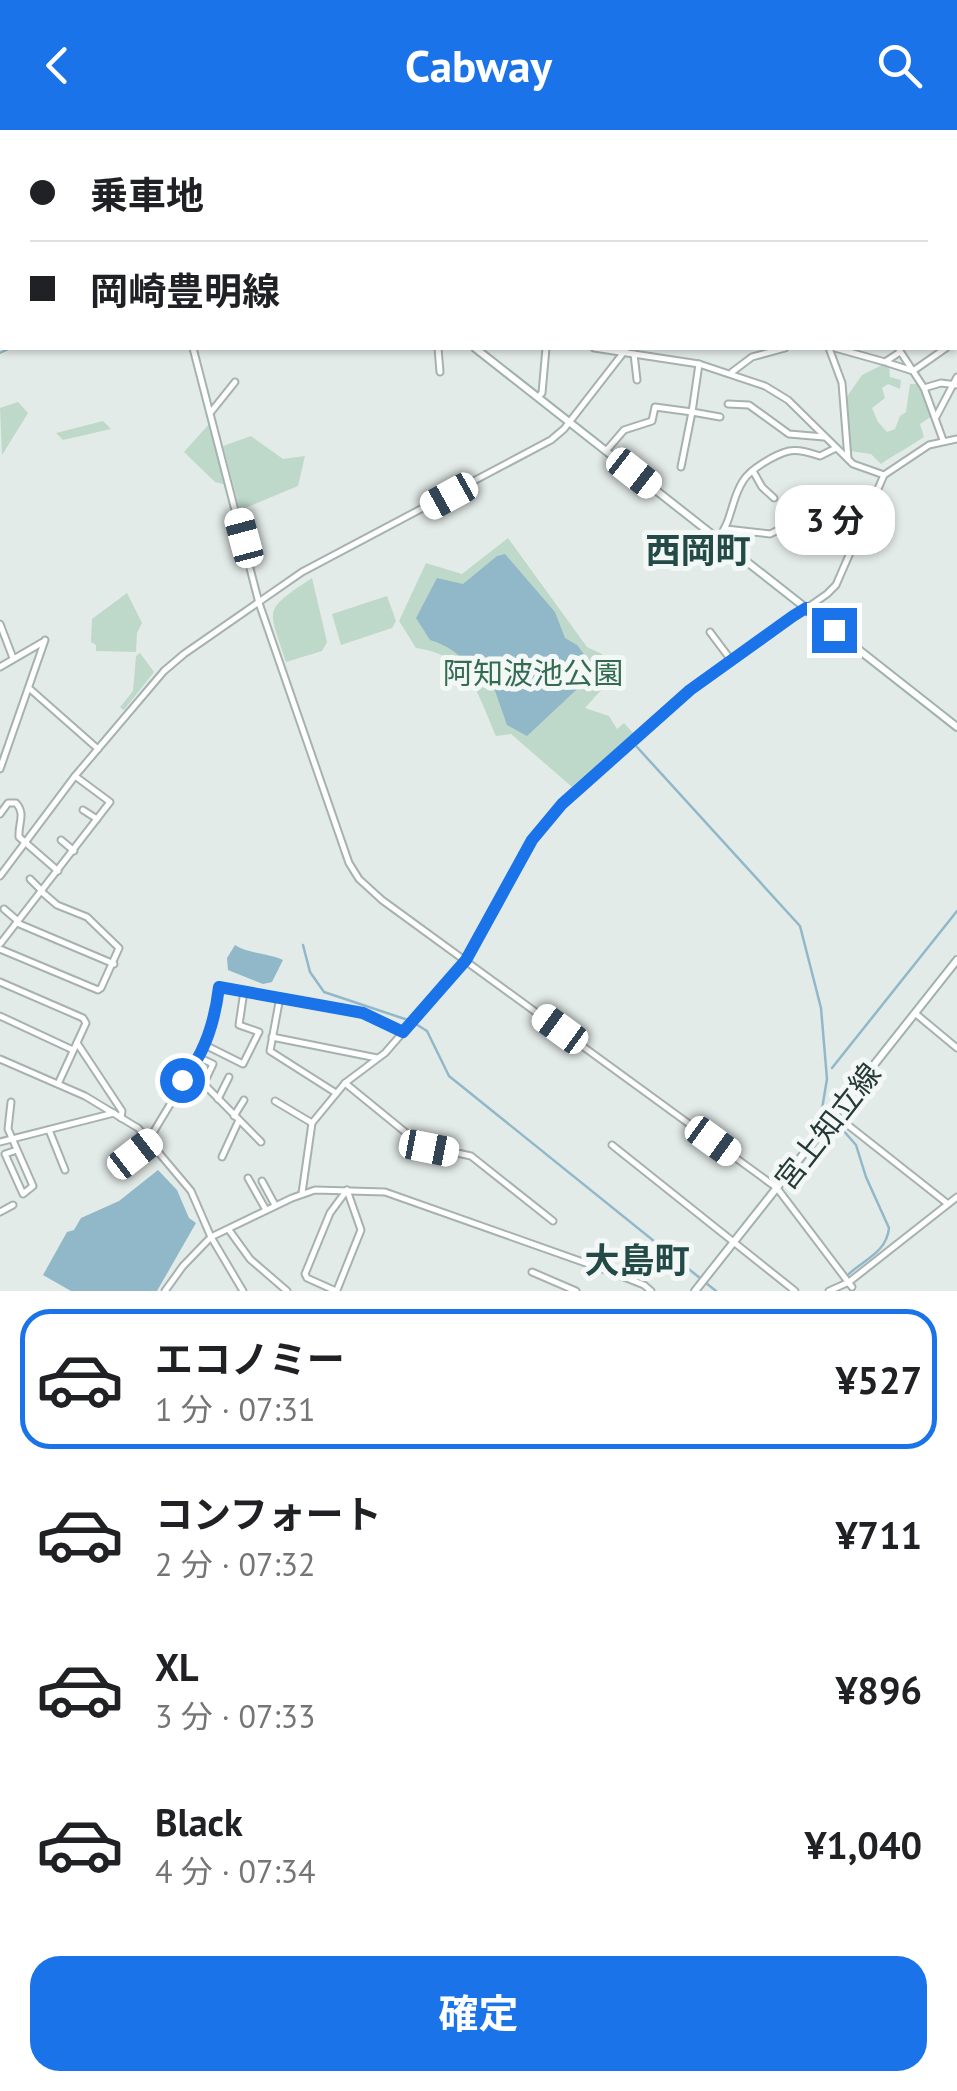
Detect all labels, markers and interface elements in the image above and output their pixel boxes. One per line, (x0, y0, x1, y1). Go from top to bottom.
text: Cabway (405, 36, 552, 94)
icon: back (30, 38, 85, 93)
icon: search (872, 38, 927, 93)
text: 乗車地 (90, 170, 204, 219)
text: 岡崎豊明線 (90, 266, 280, 315)
car (601, 443, 667, 503)
car (415, 468, 483, 524)
callout: 3 分 (774, 485, 894, 555)
text: 3 分 (806, 499, 864, 541)
car (222, 505, 266, 571)
district label: 西岡町 (645, 527, 751, 573)
route end (812, 608, 857, 653)
park label: 阿知波池公園 (443, 653, 623, 692)
car (527, 999, 593, 1059)
street label: 宮上知立線 (765, 1055, 889, 1197)
route start (160, 1058, 205, 1103)
car (680, 1111, 746, 1171)
car (102, 1124, 168, 1184)
car (397, 1128, 461, 1168)
district label: 大島町 (584, 1237, 690, 1283)
icon: car (35, 1334, 125, 1424)
text: エコノミー (155, 1334, 345, 1383)
text: ¥527 (836, 1355, 922, 1404)
text: 1 分 · 07:31 (155, 1388, 315, 1430)
icon: car (35, 1489, 125, 1579)
text: コンフォート (155, 1489, 382, 1538)
text: ¥711 (836, 1510, 922, 1559)
text: 2 分 · 07:32 (155, 1543, 315, 1585)
text: XL (155, 1642, 199, 1691)
icon: car (35, 1644, 125, 1734)
text: ¥896 (836, 1665, 922, 1714)
text: 3 分 · 07:33 (155, 1695, 315, 1737)
text: Black (155, 1797, 243, 1846)
icon: car (35, 1799, 125, 1889)
text: ¥1,040 (805, 1820, 922, 1869)
text: 4 分 · 07:34 (155, 1850, 315, 1892)
button: 確定 (30, 1956, 927, 2071)

